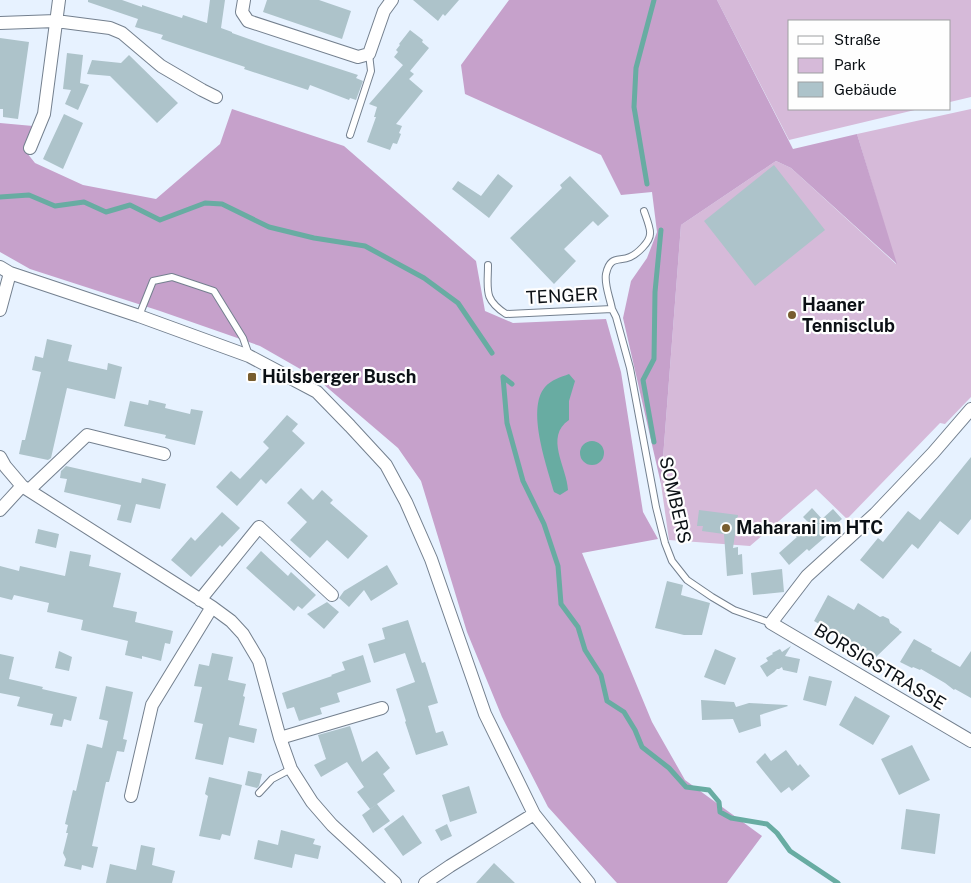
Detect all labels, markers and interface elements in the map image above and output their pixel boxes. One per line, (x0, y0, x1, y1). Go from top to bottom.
legend (788, 20, 951, 110)
text: Straße (834, 31, 881, 48)
text: Park (834, 56, 866, 73)
text: Gebäude (834, 81, 897, 98)
street label: TENGER (525, 283, 599, 308)
place label: Haaner Tennisclub (802, 294, 895, 336)
marker: Haaner Tennisclub (786, 309, 798, 321)
place label: Hülsberger Busch (262, 366, 416, 387)
marker: Hülsberger Busch (246, 371, 258, 383)
street label: SOMBERS (655, 454, 696, 545)
place label: Maharani im HTC (736, 517, 883, 538)
marker: Maharani im HTC (720, 522, 732, 534)
street label: BORSIGSTRASSE (811, 619, 950, 714)

